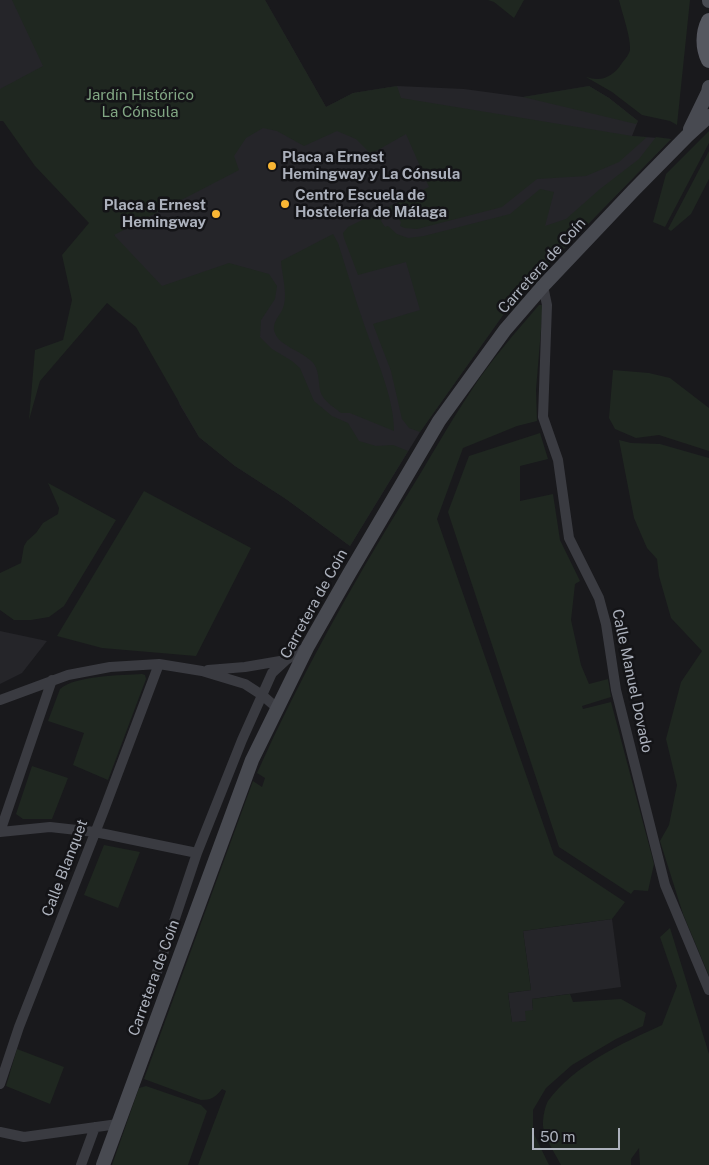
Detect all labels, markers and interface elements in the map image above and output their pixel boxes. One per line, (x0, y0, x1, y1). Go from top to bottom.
park label: Jardín Histórico La Cónsula (86, 86, 194, 121)
place label: Placa a Ernest Hemingway y La Cónsula (282, 148, 460, 183)
marker: Placa a Ernest Hemingway y La Cónsula (266, 160, 278, 172)
place label: Centro Escuela de Hostelería de Málaga (295, 186, 447, 221)
place label: Placa a Ernest Hemingway (104, 196, 206, 231)
marker: Centro Escuela de Hostelería de Málaga (279, 198, 291, 210)
marker: Placa a Ernest Hemingway (210, 208, 222, 220)
street label: Carretera de Coín (494, 215, 590, 317)
street label: Carretera de Coín (277, 546, 351, 662)
street label: Calle Manuel Dovado (608, 607, 656, 755)
street label: Calle Blanquet (38, 817, 92, 919)
street label: Carretera de Coín (125, 918, 183, 1038)
scale bar (534, 1118, 622, 1150)
text: 50 m (540, 1128, 575, 1145)

